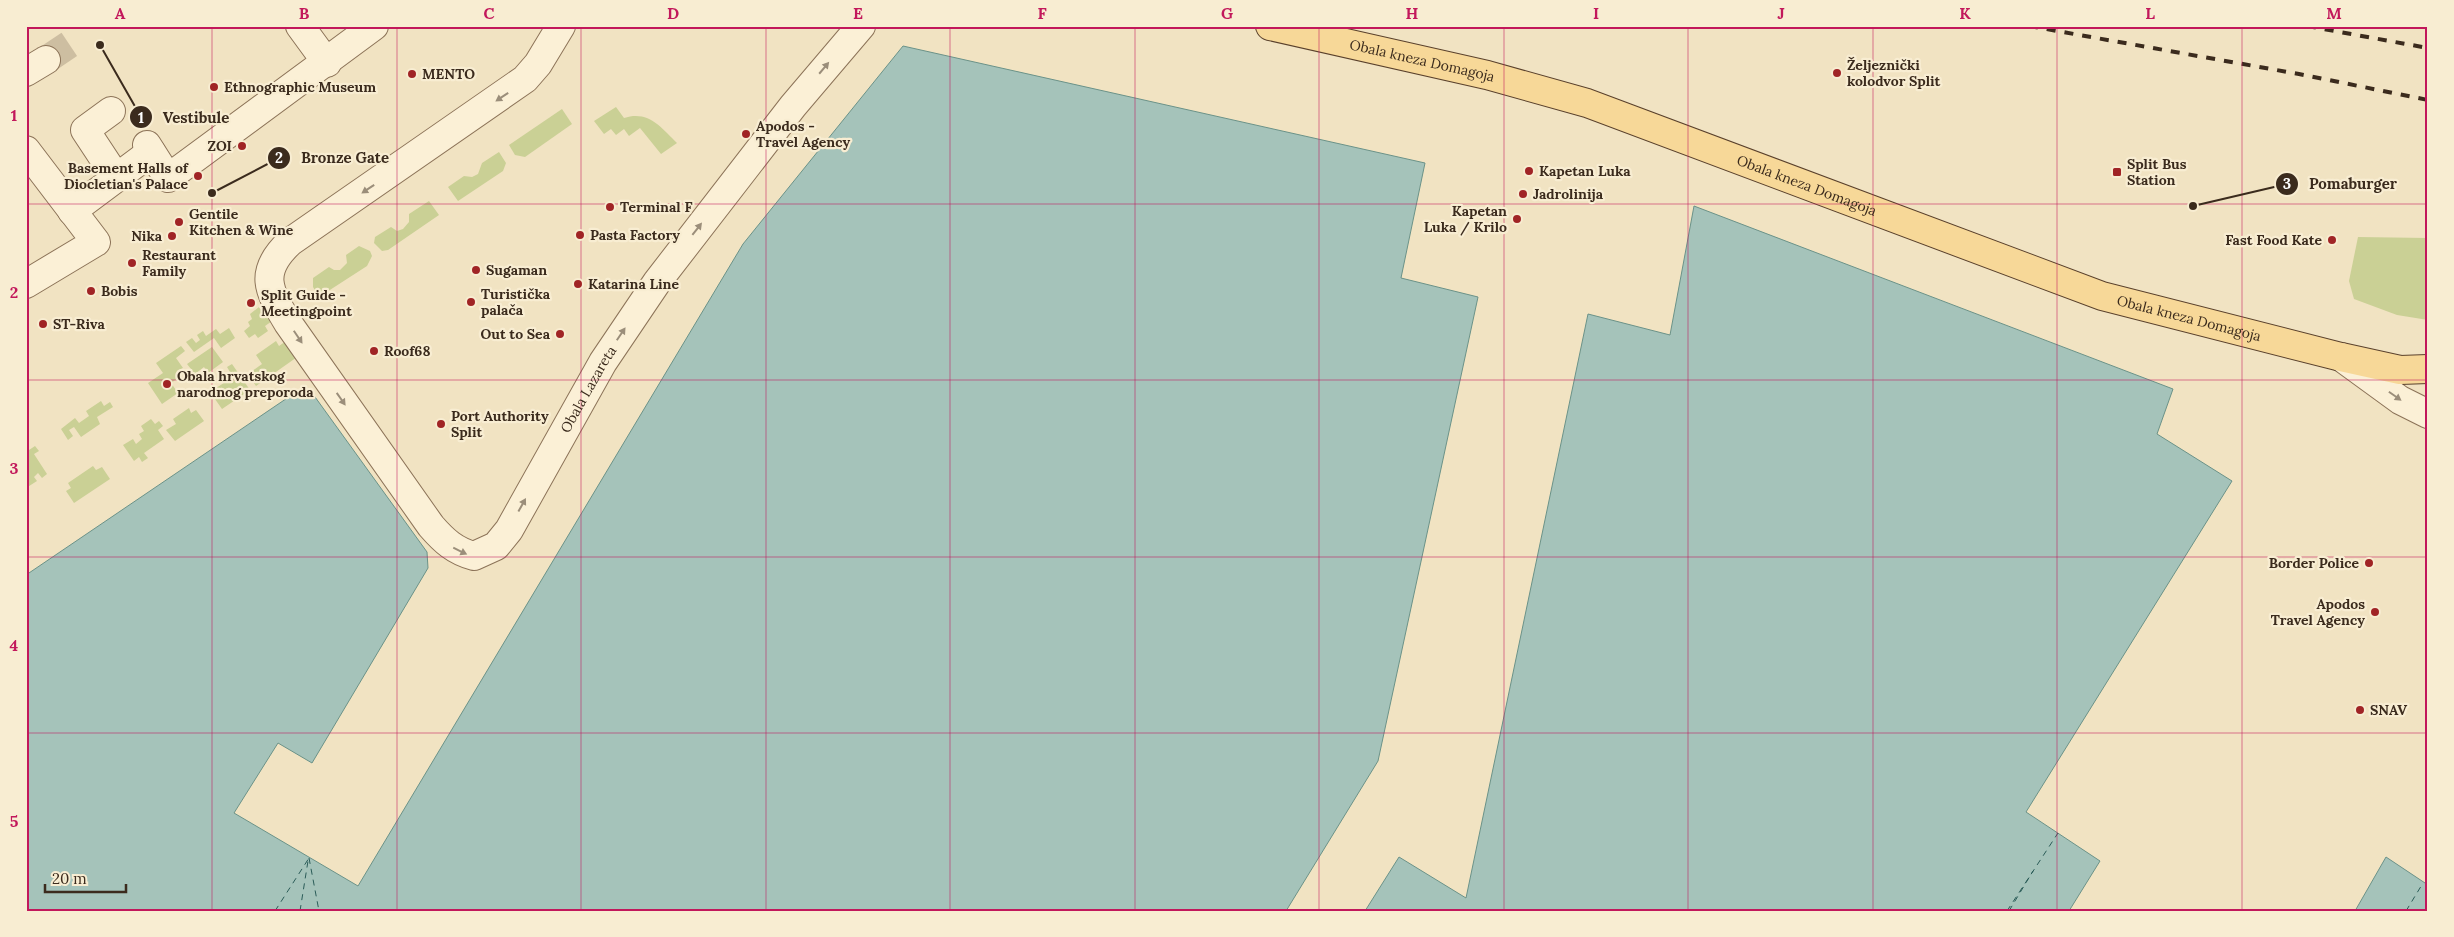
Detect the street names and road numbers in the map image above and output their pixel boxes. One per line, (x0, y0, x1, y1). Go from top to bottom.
street label: Obala kneza Domagoja (1348, 35, 1497, 86)
street label: Obala kneza Domagoja (1734, 151, 1879, 220)
street label: Obala kneza Domagoja (2115, 291, 2263, 345)
street label: Obala Lazareta (556, 342, 620, 436)

